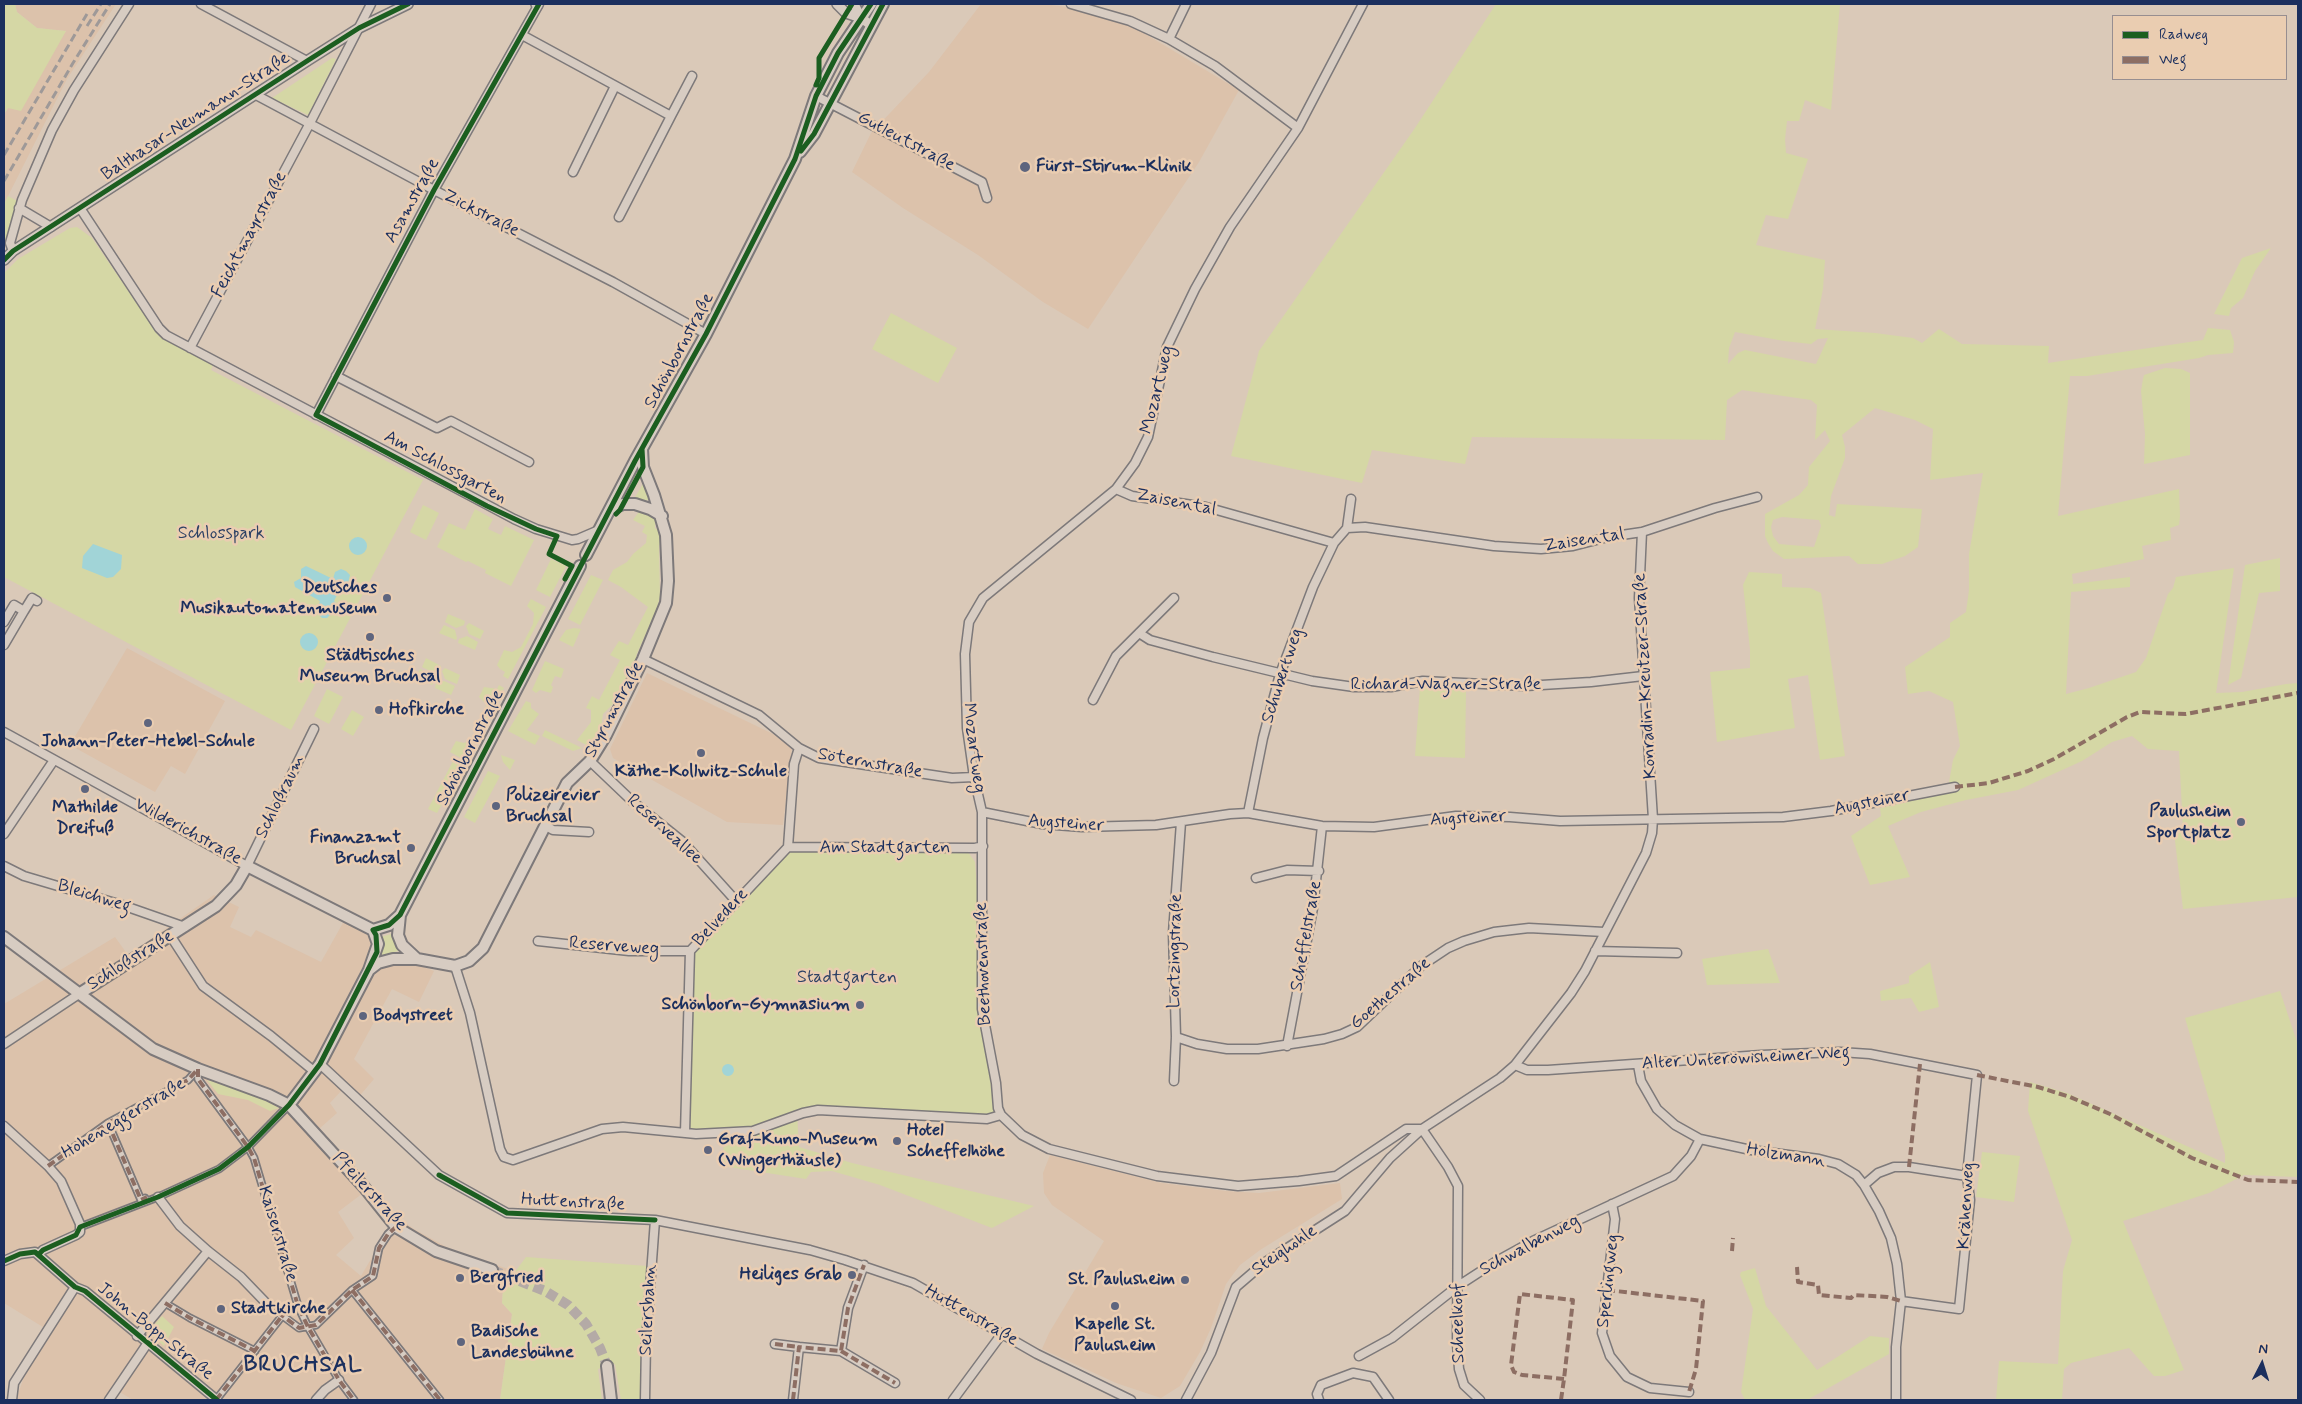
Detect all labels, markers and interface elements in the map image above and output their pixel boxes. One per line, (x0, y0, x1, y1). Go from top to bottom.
legend (2112, 15, 2287, 80)
text: Radweg (2159, 25, 2208, 45)
street label: Balthasar-Neumann-Straße (98, 48, 294, 186)
text: Weg (2159, 50, 2186, 70)
street label: Gutleutstraße (854, 107, 958, 177)
street label: Asamstraße (381, 155, 445, 247)
place label: Fürst-Stirum-Klinik (1036, 156, 1192, 178)
marker: Fürst-Stirum-Klinik (1018, 160, 1032, 174)
street label: Feichtmayrstraße (208, 168, 292, 302)
street label: Zickstraße (439, 186, 523, 242)
street label: Schönbornstraße (640, 290, 720, 412)
street label: Mozartweg (1137, 343, 1179, 437)
street label: Am Schlossgarten (380, 427, 510, 509)
street label: Zaisental (1134, 485, 1218, 521)
park label: Schlosspark (178, 523, 264, 545)
street label: Zaisental (1542, 524, 1626, 558)
street label: Konradin-Kreutzer-Straße (1630, 572, 1662, 780)
place label: Deutsches Musikautomatenmuseum (180, 577, 377, 620)
marker: Deutsches Musikautomatenmuseum (381, 592, 393, 604)
street label: Schubertweg (1258, 626, 1308, 726)
marker: Städtisches Museum Bruchsal (364, 631, 376, 643)
place label: Städtisches Museum Bruchsal (299, 645, 441, 688)
street label: Styrumstraße (581, 658, 649, 762)
street label: Richard-Wagner-Straße (1351, 674, 1541, 696)
street label: Schönbornstraße (432, 686, 510, 810)
place label: Hofkirche (389, 699, 464, 721)
street label: Mozartweg (957, 702, 989, 794)
marker: Hofkirche (373, 704, 385, 716)
marker: Johann-Peter-Hebel-Schule (142, 717, 154, 729)
place label: Johann-Peter-Hebel-Schule (41, 731, 255, 753)
street label: Söternstraße (816, 744, 924, 784)
marker: Käthe-Kollwitz-Schule (695, 747, 707, 759)
street label: Schloßraum (252, 752, 310, 842)
place label: Käthe-Kollwitz-Schule (615, 761, 787, 783)
marker: Mathilde Dreifuß (79, 783, 91, 795)
place label: Polizeirevier Bruchsal (506, 785, 600, 828)
street label: Augsteiner (1833, 785, 1911, 821)
street label: Reserveallee (622, 790, 706, 870)
street label: Wilderichstraße (131, 794, 245, 870)
place label: Mathilde Dreifuß (52, 797, 118, 840)
marker: Polizeirevier Bruchsal (490, 800, 502, 812)
place label: Paulusheim Sportplatz (2146, 801, 2231, 844)
street label: Augsteiner (1429, 806, 1507, 832)
street label: Augsteiner (1027, 811, 1105, 837)
marker: Paulusheim Sportplatz (2235, 816, 2247, 828)
place label: Finanzamt Bruchsal (310, 827, 401, 870)
street label: Am Stadtgarten (820, 837, 950, 859)
marker: Finanzamt Bruchsal (405, 842, 417, 854)
street label: Bleichweg (55, 876, 133, 918)
street label: Scheffelstraße (1287, 879, 1327, 993)
street label: Belvedere (688, 884, 754, 952)
street label: Lortzingstraße (1164, 893, 1188, 1009)
street label: Beethovenstraße (971, 902, 997, 1026)
street label: Schloßstraße (84, 926, 178, 996)
street label: Reserveweg (568, 933, 660, 961)
street label: Goethestraße (1346, 953, 1436, 1035)
park label: Stadtgarten (797, 967, 897, 989)
place label: Schönborn-Gymnasium (662, 994, 850, 1016)
marker: Schönborn-Gymnasium (854, 999, 866, 1011)
place label: Bodystreet (373, 1005, 453, 1027)
marker: Bodystreet (357, 1010, 369, 1022)
street label: Alter Unteröwisheimer Weg (1641, 1043, 1851, 1075)
street label: Hoheneggerstraße (58, 1074, 190, 1164)
place label: Hotel Scheffelhöhe (907, 1120, 1005, 1162)
place label: Graf-Kuno-Museum (Wingerthäusle) (718, 1129, 878, 1172)
marker: Hotel Scheffelhöhe (891, 1135, 903, 1147)
street label: Holzmann (1745, 1139, 1827, 1173)
marker: Graf-Kuno-Museum (Wingerthäusle) (702, 1144, 714, 1156)
street label: Pfeilerstraße (327, 1148, 411, 1236)
street label: Krähenweg (1954, 1162, 1980, 1250)
street label: Kaiserstraße (252, 1183, 302, 1285)
street label: Huttenstraße (520, 1189, 626, 1217)
street label: Schwalbenweg (1476, 1211, 1584, 1281)
street label: Steighohle (1248, 1221, 1322, 1281)
street label: Sperlingweg (1593, 1233, 1625, 1329)
street label: Seilersbahn (636, 1264, 662, 1356)
place label: Heiliges Grab (739, 1264, 842, 1286)
place label: Bergfried (470, 1267, 543, 1289)
marker: Heiliges Grab (846, 1269, 858, 1281)
place label: St. Paulusheim (1068, 1269, 1175, 1291)
marker: Bergfried (454, 1272, 466, 1284)
marker: St. Paulusheim (1179, 1274, 1191, 1286)
street label: John-Bopp-Straße (92, 1278, 218, 1386)
street label: Huttenstraße (920, 1281, 1022, 1351)
street label: Scheelkopf (1447, 1283, 1471, 1363)
place label: Stadtkirche (231, 1298, 326, 1320)
marker: Kapelle St. Paulusheim (1109, 1300, 1121, 1312)
marker: Stadtkirche (215, 1303, 227, 1315)
place label: Kapelle St. Paulusheim (1074, 1314, 1156, 1356)
place label: Badische Landesbühne (471, 1321, 574, 1364)
marker: Badische Landesbühne (455, 1336, 467, 1348)
north arrow (2237, 1339, 2287, 1389)
text: N (2258, 1340, 2269, 1358)
district label: BRUCHSAL (245, 1353, 361, 1379)

